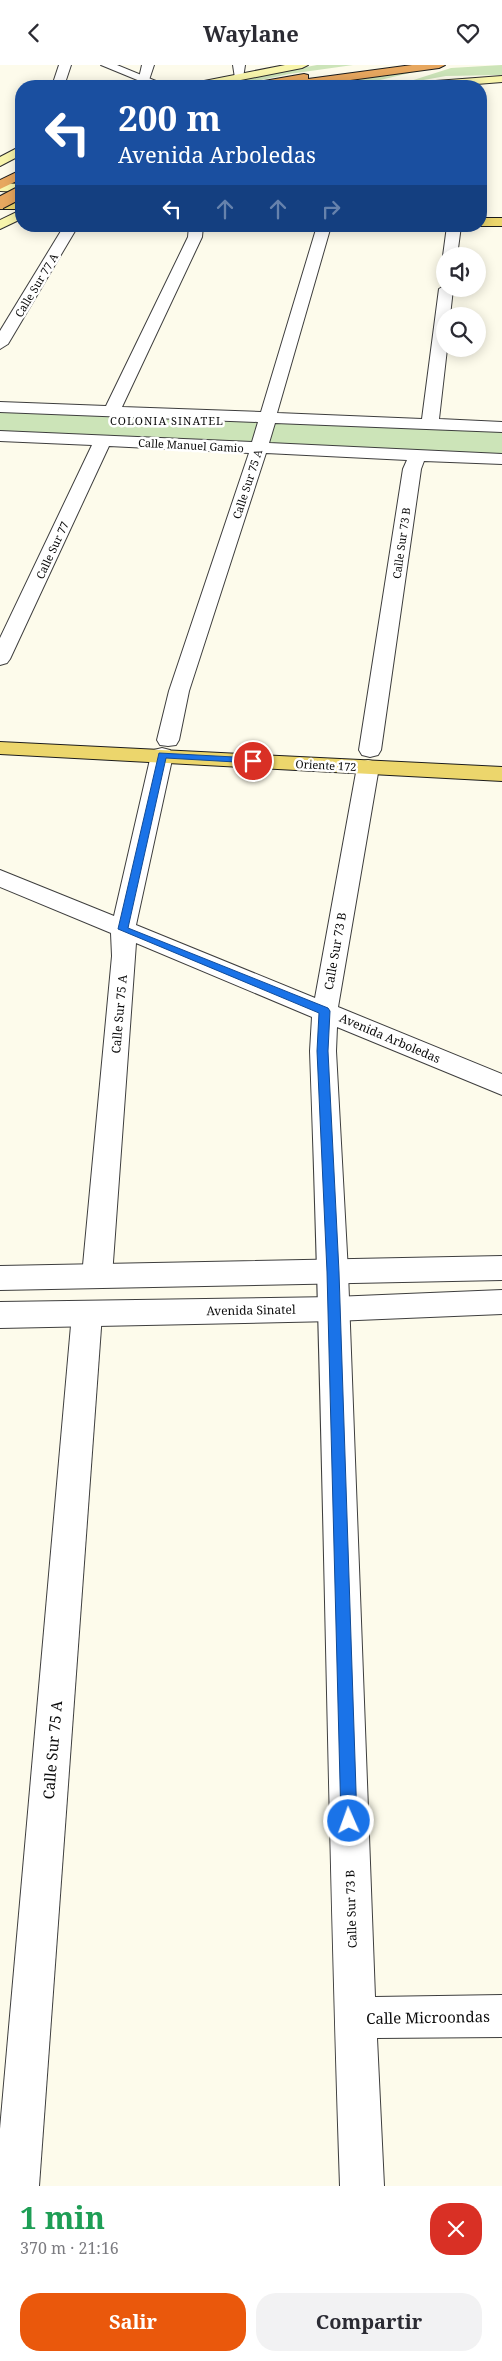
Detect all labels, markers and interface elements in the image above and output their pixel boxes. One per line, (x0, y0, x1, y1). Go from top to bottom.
text: Waylane (203, 18, 299, 48)
icon: back (20, 19, 48, 47)
icon: heart (454, 19, 482, 47)
text: 200 m (118, 94, 221, 141)
icon: left (35, 100, 100, 165)
text: Avenida Arboledas (118, 139, 316, 169)
icon: left (158, 195, 186, 223)
icon: ahead (211, 195, 239, 223)
icon: ahead (264, 195, 292, 223)
icon: right (317, 195, 345, 223)
map controls (436, 247, 486, 357)
button: sound (436, 247, 486, 297)
street label: Calle Sur 77 A (11, 250, 61, 320)
button: search (436, 307, 486, 357)
district label: COLONIA SINATEL (110, 413, 224, 428)
street label: Calle Manuel Gamio (138, 435, 244, 455)
street label: Calle Sur 75 A (229, 447, 265, 521)
street label: Calle Sur 73 B (389, 506, 413, 580)
street label: Calle Sur 77 (32, 519, 72, 581)
pin (232, 740, 274, 782)
icon: arrive (239, 747, 267, 775)
street label: Oriente 172 (295, 756, 357, 774)
street label: Calle Sur 73 B (320, 911, 350, 991)
street label: Calle Sur 75 A (107, 973, 131, 1054)
street label: Avenida Arboledas (337, 1009, 443, 1067)
street label: Avenida Sinatel (206, 1301, 296, 1319)
street label: Calle Sur 75 A (38, 1700, 66, 1800)
position arrow (322, 1794, 374, 1846)
street label: Calle Sur 73 B (341, 1869, 361, 1948)
street label: Calle Microondas (366, 2006, 490, 2028)
text: 1 min (20, 2197, 105, 2238)
button: close (430, 2203, 482, 2255)
text: 370 m · 21:16 (20, 2237, 119, 2259)
button: Salir (20, 2293, 246, 2351)
button: Compartir (256, 2293, 482, 2351)

